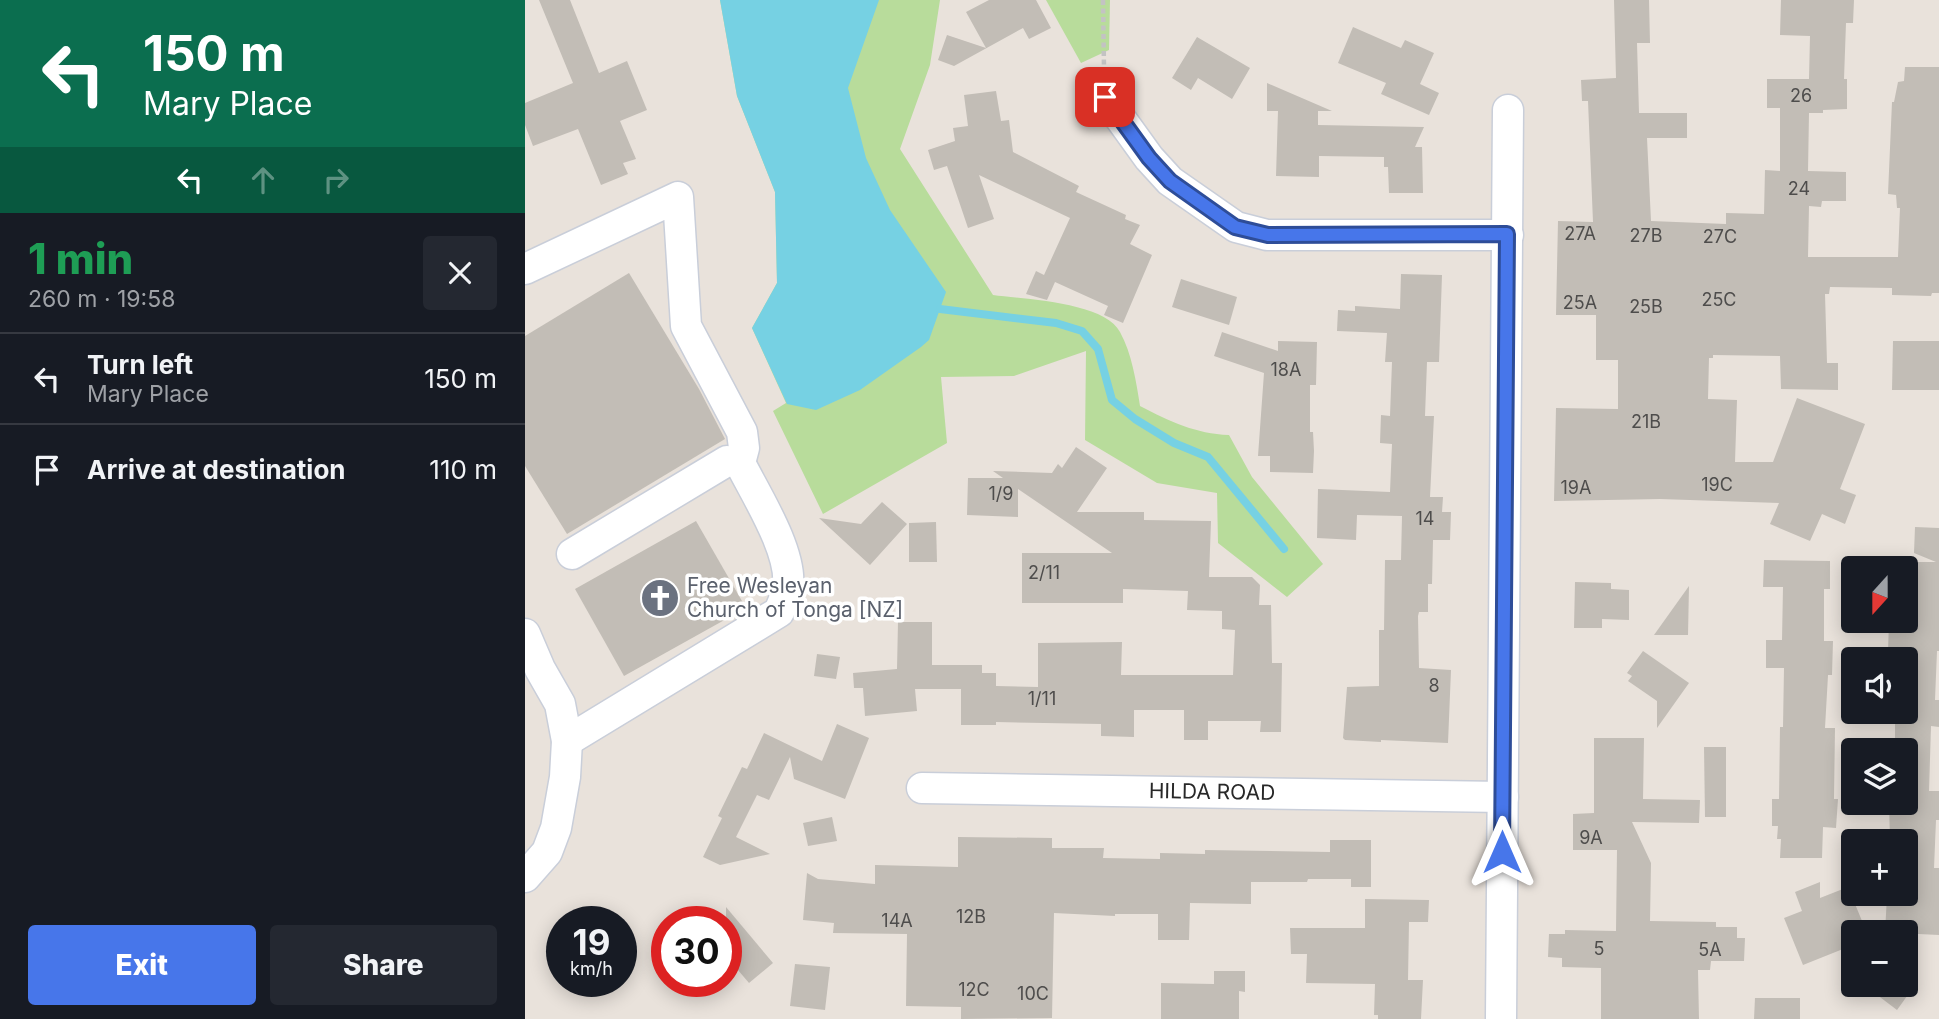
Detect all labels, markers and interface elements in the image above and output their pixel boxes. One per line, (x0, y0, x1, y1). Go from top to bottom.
text: 150 m (143, 24, 285, 83)
icon: left (28, 28, 119, 119)
pin (1075, 67, 1135, 127)
icon: arrive (1086, 78, 1124, 116)
text: Mary Place (143, 84, 313, 123)
house number: 26 (1790, 85, 1812, 106)
icon: left (171, 161, 209, 199)
icon: ahead (244, 161, 282, 199)
icon: right (317, 161, 355, 199)
house number: 24 (1788, 178, 1810, 199)
house number: 27A (1564, 223, 1596, 244)
house number: 27B (1630, 225, 1662, 246)
house number: 27C (1703, 226, 1737, 247)
text: 1 min (28, 233, 133, 284)
button: close (423, 236, 497, 310)
text: 260 m · 19:58 (28, 285, 175, 313)
house number: 25C (1701, 289, 1737, 310)
house number: 25A (1563, 292, 1597, 313)
house number: 25B (1629, 296, 1663, 317)
text: Turn left (87, 349, 193, 380)
house number: 18A (1271, 359, 1301, 380)
icon: left (28, 360, 66, 398)
text: 150 m (424, 363, 497, 394)
text: Mary Place (87, 380, 209, 408)
house number: 21B (1631, 411, 1661, 432)
icon: arrive (28, 451, 66, 489)
text: Arrive at destination (87, 454, 346, 485)
text: 110 m (429, 454, 497, 485)
house number: 19C (1701, 474, 1733, 495)
house number: 19A (1561, 477, 1591, 498)
house number: 1/9 (989, 483, 1013, 504)
house number: 14 (1416, 508, 1434, 529)
north arrow (1841, 556, 1918, 634)
map controls (1841, 556, 1918, 997)
house number: 2/11 (1028, 562, 1060, 583)
place label: Free Wesleyan Church of Tonga [NZ] (687, 573, 903, 622)
church icon: Free Wesleyan Church of Tonga [NZ] (639, 577, 681, 619)
button: sound (1841, 647, 1918, 724)
house number: 8 (1428, 675, 1440, 696)
house number: 1/11 (1028, 688, 1056, 709)
button: layers (1841, 738, 1918, 815)
street label: HILDA ROAD (1149, 778, 1275, 805)
position arrow (1465, 815, 1539, 889)
house number: 9A (1579, 827, 1603, 848)
button: + (1841, 829, 1918, 906)
speed limit sign: 30 (651, 906, 742, 997)
house number: 12B (956, 906, 986, 927)
house number: 14A (881, 910, 913, 931)
button: − (1841, 920, 1918, 997)
text: 19 (573, 921, 610, 963)
button: Exit (28, 925, 256, 1005)
button: Share (270, 925, 497, 1005)
house number: 5 (1594, 938, 1604, 959)
house number: 5A (1698, 939, 1722, 960)
text: km/h (570, 958, 613, 979)
house number: 12C (958, 979, 990, 1000)
house number: 10C (1017, 983, 1049, 1004)

